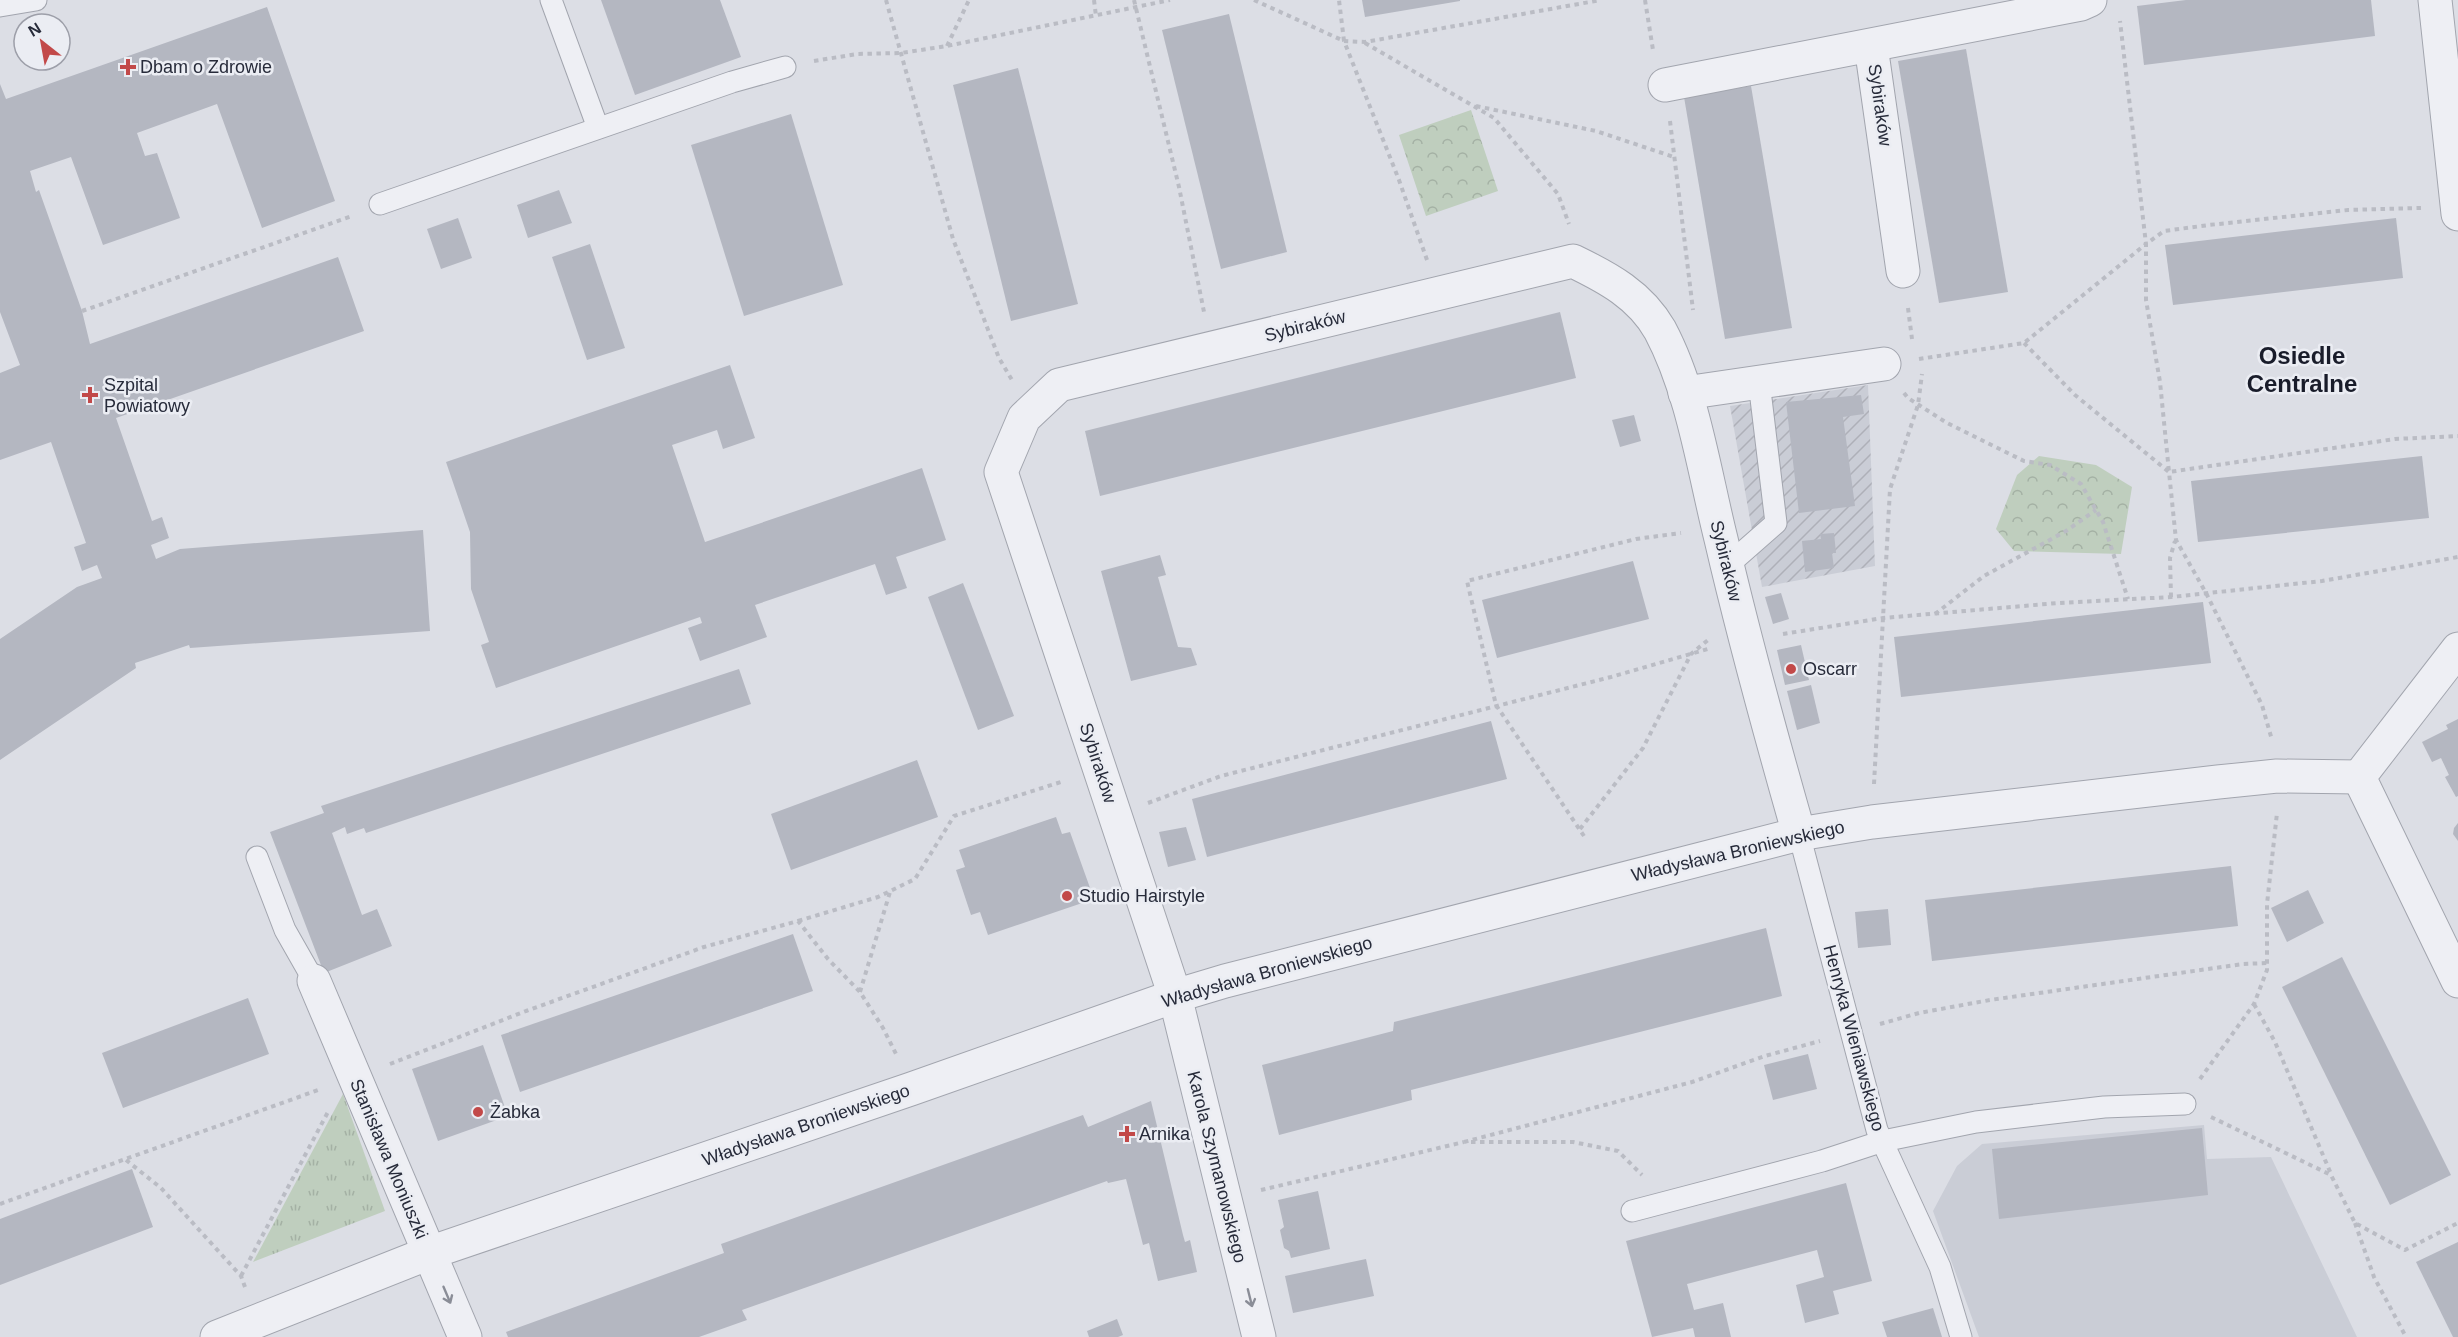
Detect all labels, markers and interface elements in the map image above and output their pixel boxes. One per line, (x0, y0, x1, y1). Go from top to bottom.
north arrow (12, 12, 72, 72)
text: N (25, 19, 44, 40)
place label: Dbam o Zdrowie (140, 57, 272, 77)
marker: Dbam o Zdrowie (121, 60, 135, 74)
street label: Sybiraków (1864, 62, 1896, 148)
street label: Sybiraków (1262, 306, 1349, 346)
district label: Osiedle Centralne (2247, 342, 2357, 397)
place label: Szpital Powiatowy (104, 375, 190, 416)
marker: Szpital Powiatowy (81, 386, 99, 404)
street label: Sybiraków (1706, 518, 1746, 605)
place label: Oscarr (1803, 659, 1857, 679)
marker: Oscarr (1784, 662, 1798, 676)
street label: Sybiraków (1076, 720, 1121, 807)
street label: Władysława Broniewskiego (1629, 817, 1847, 885)
place label: Studio Hairstyle (1079, 886, 1205, 906)
marker: Studio Hairstyle (1060, 889, 1074, 903)
street label: Władysława Broniewskiego (1159, 932, 1375, 1012)
street label: Henryka Wieniawskiego (1819, 943, 1889, 1133)
street label: Karola Szymanowskiego (1183, 1069, 1251, 1265)
street label: Stanisława Moniuszki (346, 1076, 432, 1242)
street label: Władysława Broniewskiego (700, 1080, 912, 1170)
place label: Żabka (490, 1102, 541, 1122)
marker: Żabka (471, 1105, 485, 1119)
place label: Arnika (1139, 1124, 1191, 1144)
marker: Arnika (1120, 1127, 1134, 1141)
one-way arrow (442, 1285, 453, 1304)
one-way arrow (1244, 1288, 1256, 1307)

